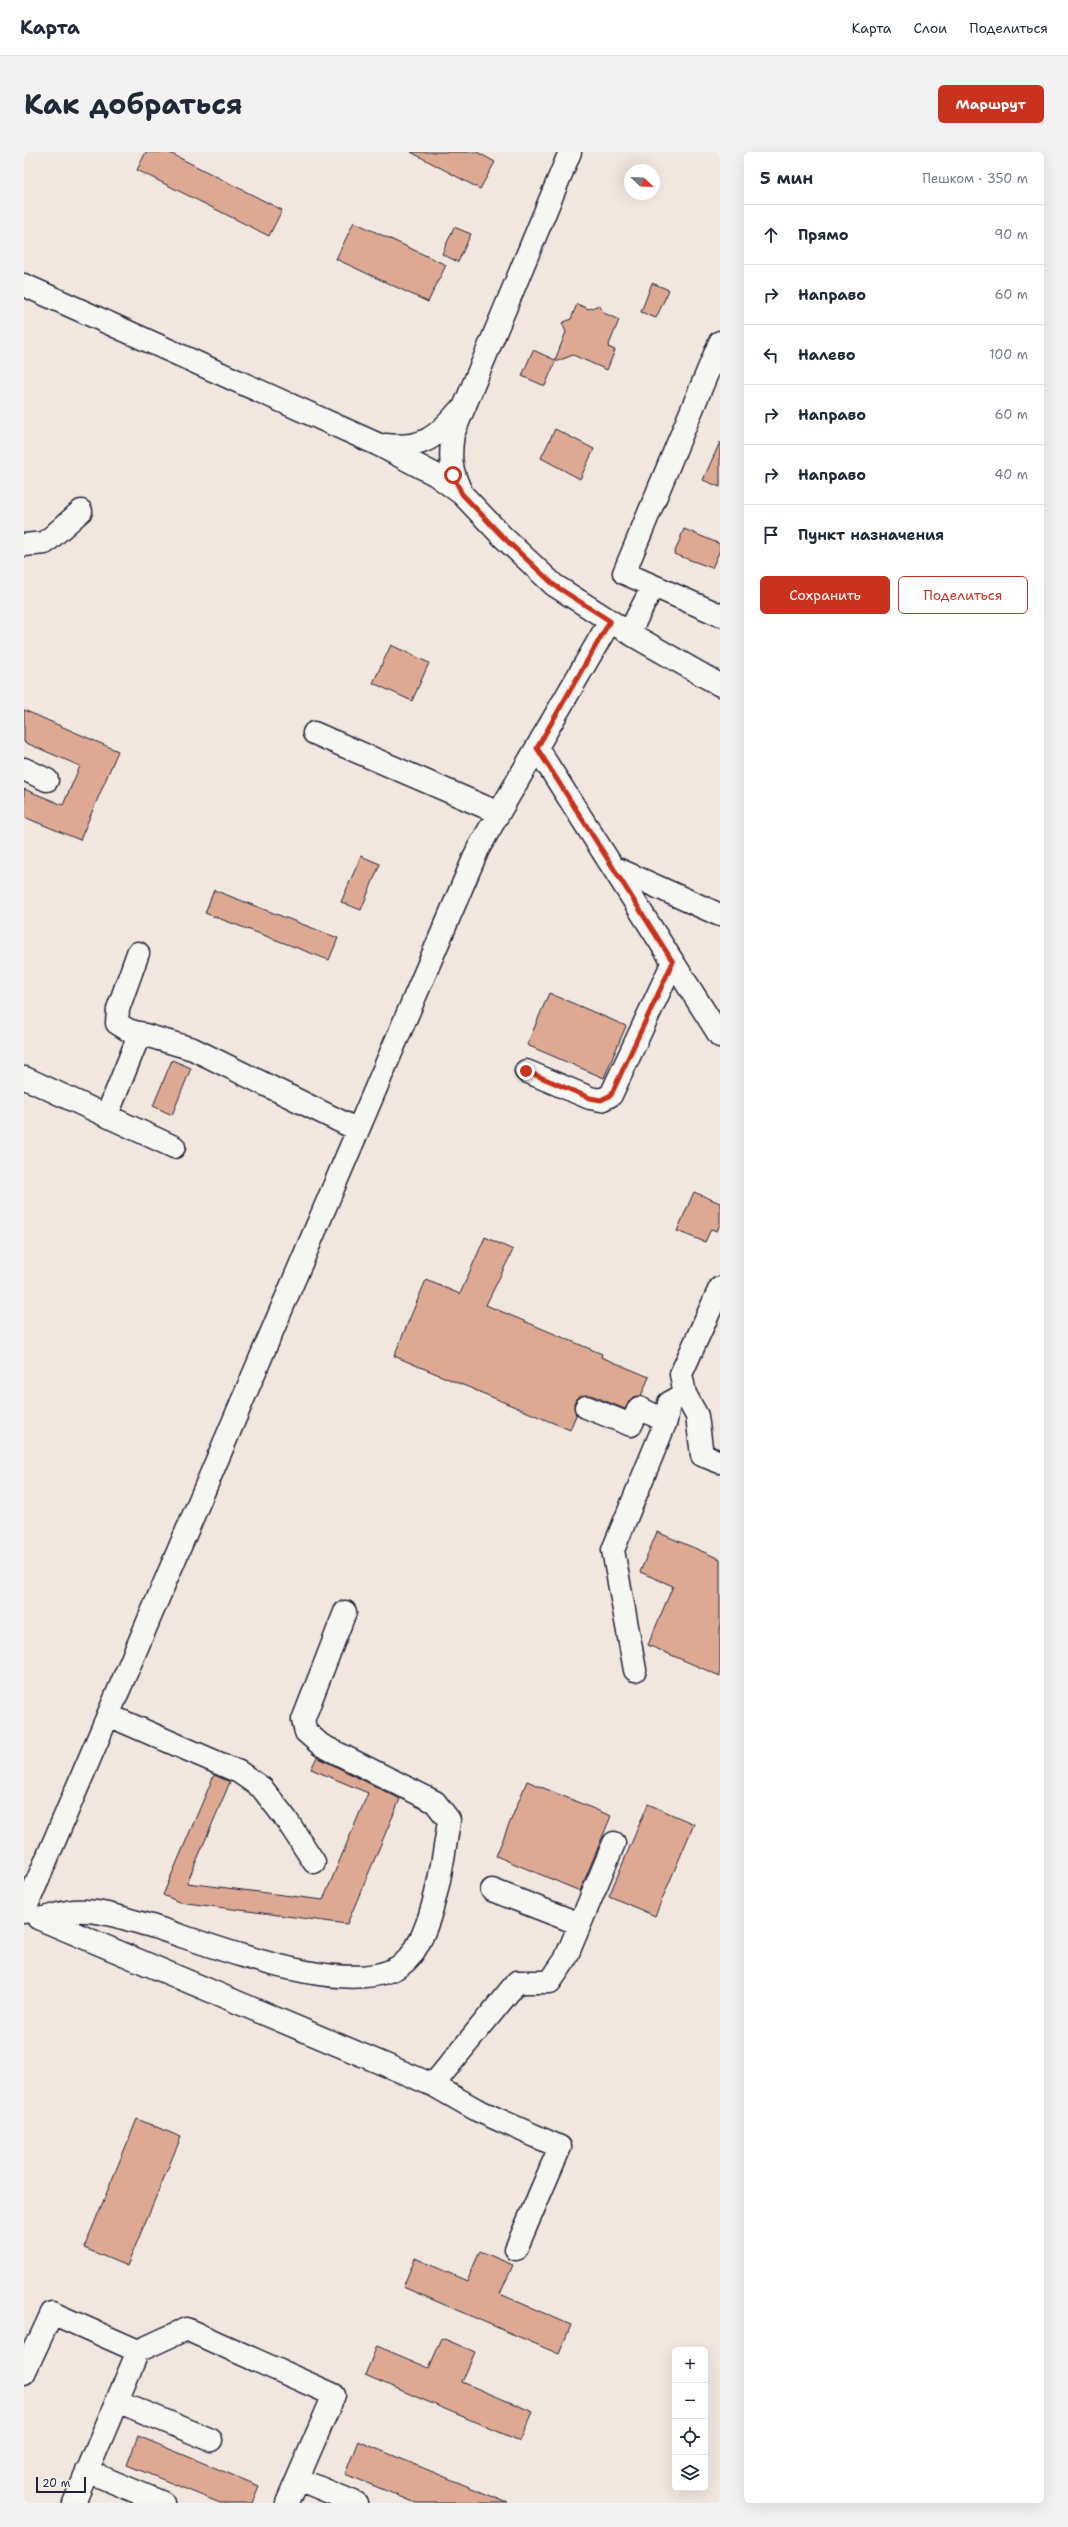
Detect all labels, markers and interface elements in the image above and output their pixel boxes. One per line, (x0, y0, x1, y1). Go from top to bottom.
text: Карта (20, 15, 80, 40)
text: Карта (851, 19, 892, 37)
text: Слои (914, 19, 947, 37)
text: Поделиться (969, 19, 1048, 37)
text: Как добраться (24, 85, 243, 123)
button: Маршрут (938, 85, 1044, 123)
north arrow (624, 164, 660, 200)
text: 5 мин (760, 167, 813, 189)
text: Пешком · 350 m (922, 170, 1028, 187)
icon: ahead (760, 224, 782, 246)
text: Прямо (798, 225, 848, 245)
text: 90 m (994, 226, 1028, 243)
icon: right (760, 284, 782, 306)
text: Направо (798, 285, 866, 305)
text: 60 m (995, 286, 1028, 303)
icon: left (760, 344, 782, 366)
text: Налево (798, 345, 856, 365)
text: 100 m (989, 346, 1028, 363)
icon: right (760, 404, 782, 426)
text: Направо (798, 405, 866, 425)
text: 60 m (995, 406, 1028, 423)
icon: right (760, 464, 782, 486)
text: Направо (798, 465, 866, 485)
route start (444, 466, 462, 484)
text: 40 m (994, 466, 1028, 483)
icon: arrive (760, 524, 782, 546)
text: Пункт назначения (798, 525, 944, 545)
button: Сохранить (760, 576, 890, 614)
button: Поделиться (898, 576, 1028, 614)
route end (517, 1062, 535, 1080)
map controls (672, 2347, 708, 2491)
button: + (672, 2347, 708, 2383)
button: − (672, 2383, 708, 2419)
button: locate (672, 2419, 708, 2455)
button: layers (672, 2455, 708, 2491)
scale bar (36, 2475, 86, 2494)
text: 20 m (42, 2476, 70, 2491)

